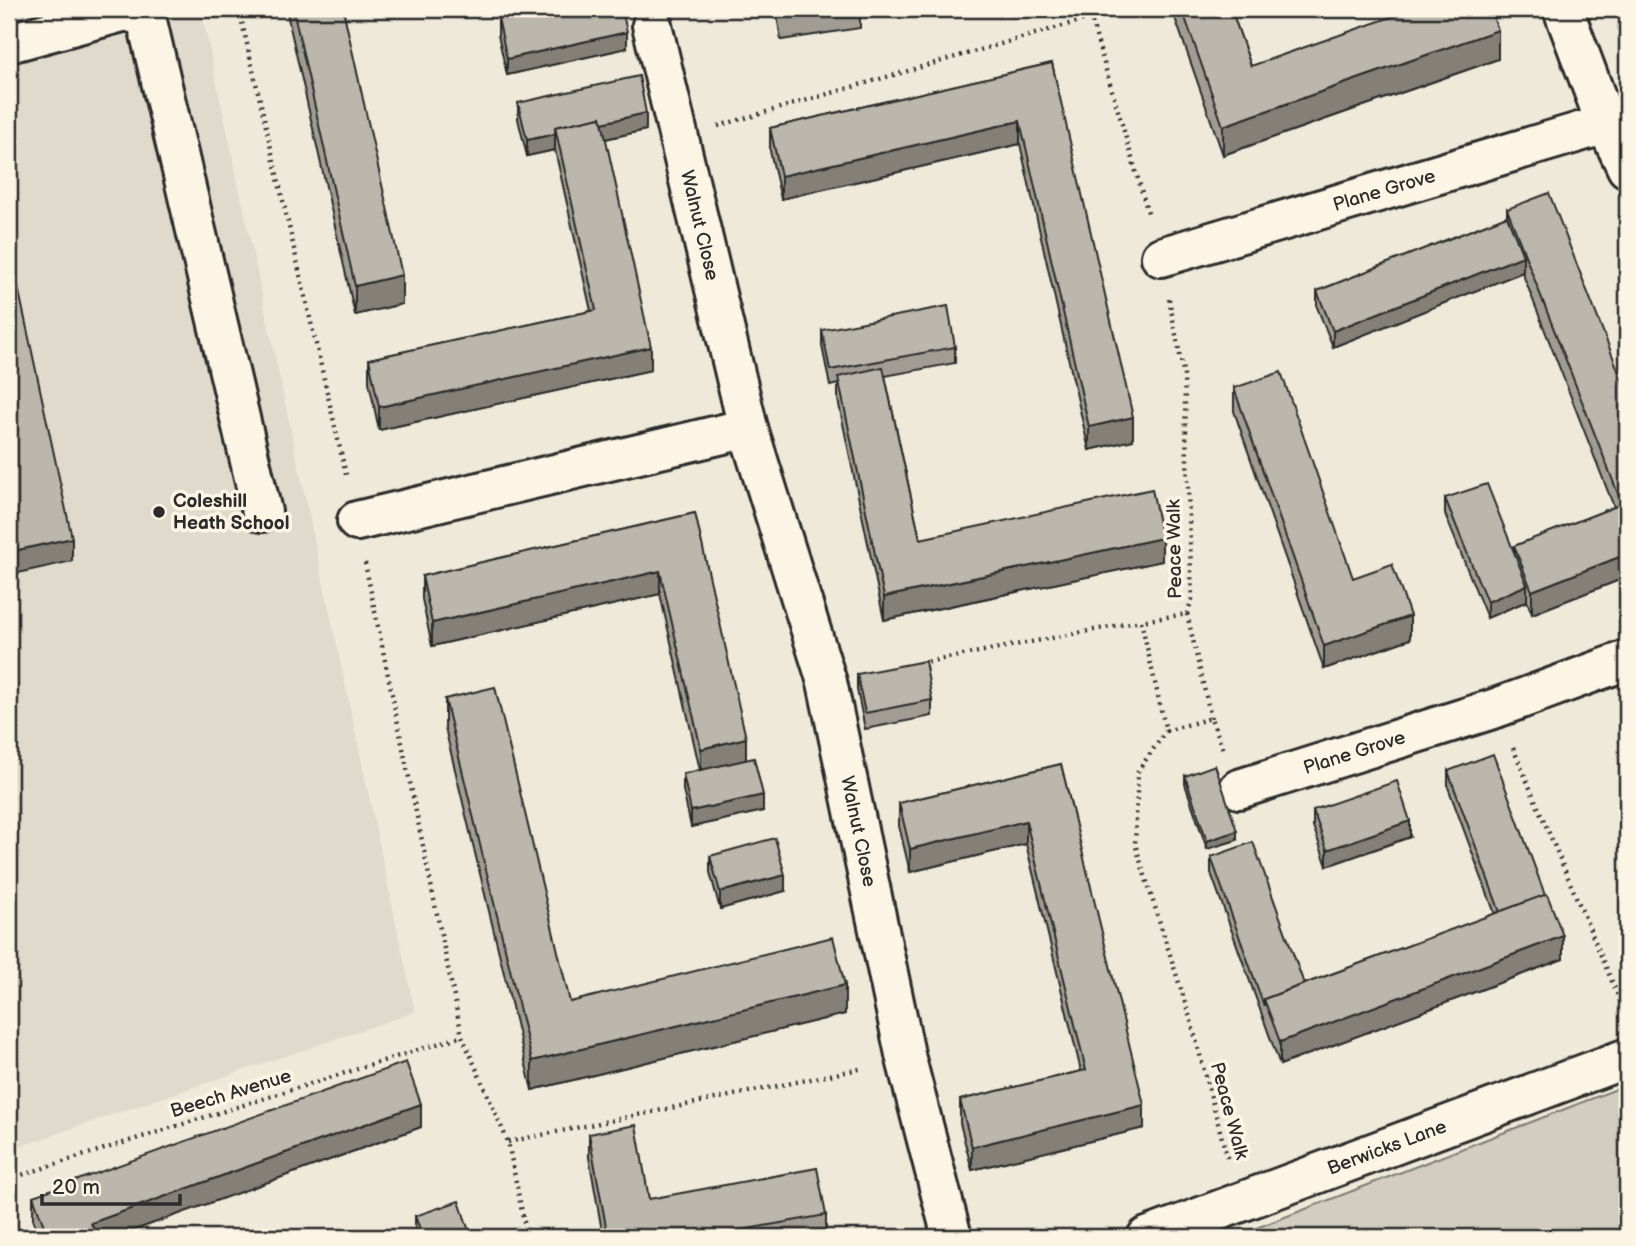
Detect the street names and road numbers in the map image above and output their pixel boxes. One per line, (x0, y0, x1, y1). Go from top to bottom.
street label: Plane Grove (1330, 164, 1438, 216)
street label: Walnut Close (676, 168, 724, 283)
street label: Peace Walk (1163, 498, 1187, 599)
street label: Plane Grove (1301, 726, 1408, 779)
street label: Walnut Close (836, 774, 881, 889)
street label: Peace Walk (1205, 1060, 1253, 1163)
street label: Beech Avenue (168, 1065, 294, 1123)
street label: Berwicks Lane (1324, 1115, 1450, 1180)

